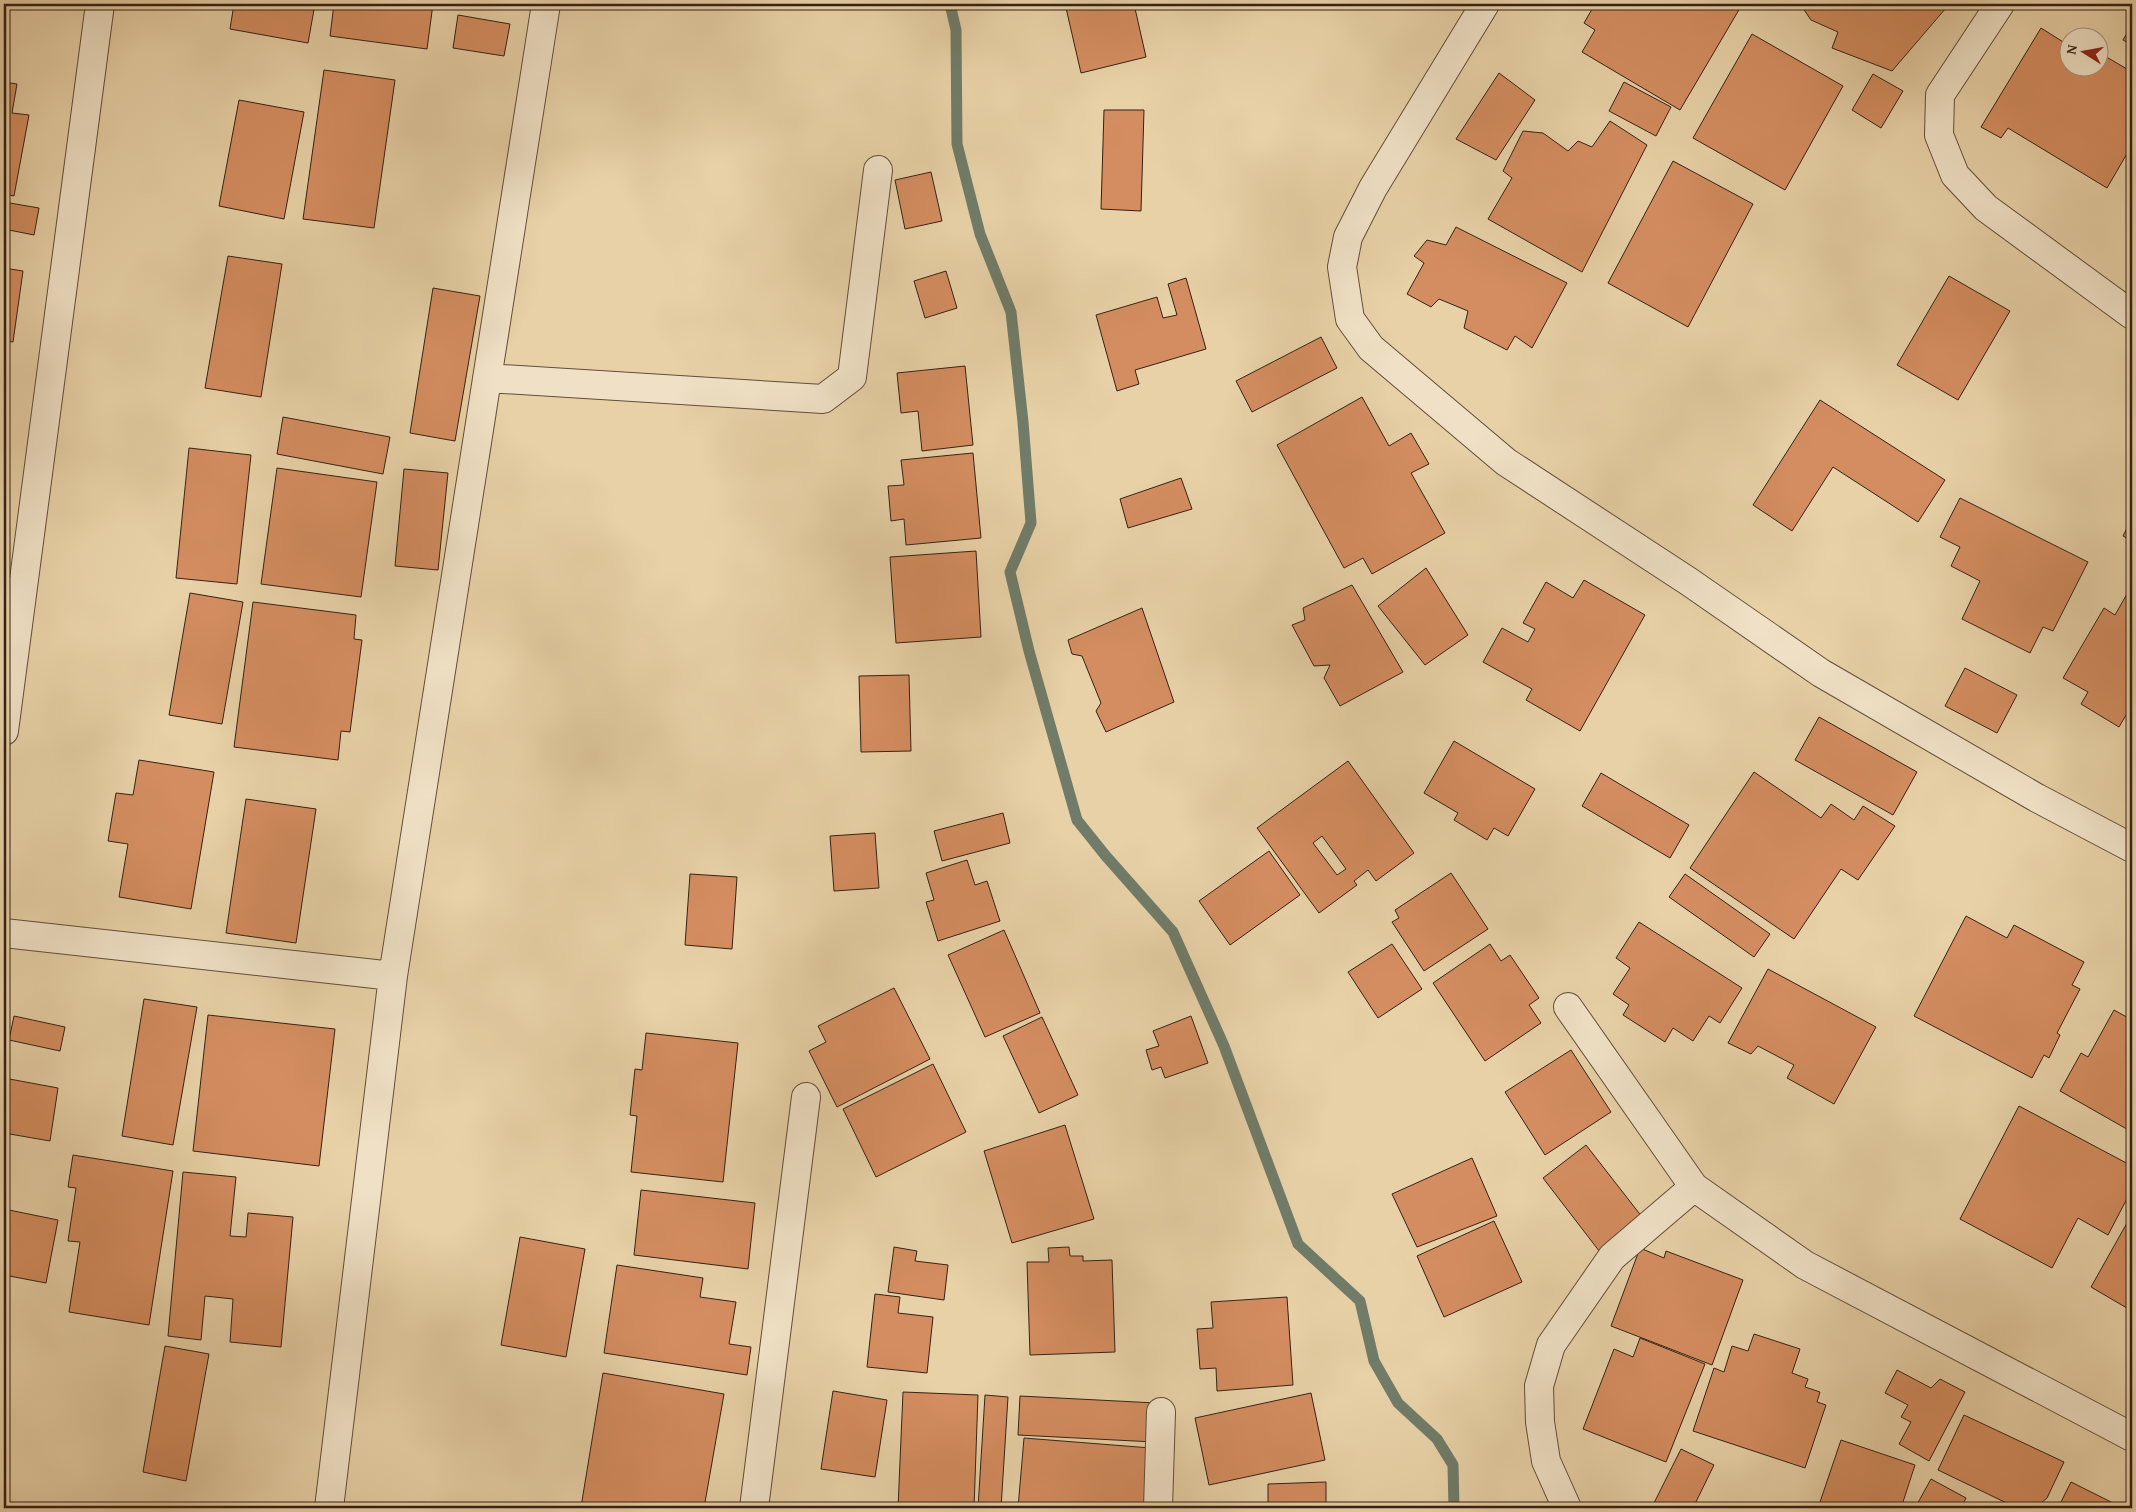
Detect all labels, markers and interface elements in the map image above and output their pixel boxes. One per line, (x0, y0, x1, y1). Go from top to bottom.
north arrow (2058, 28, 2108, 78)
text: N (2061, 42, 2082, 56)

